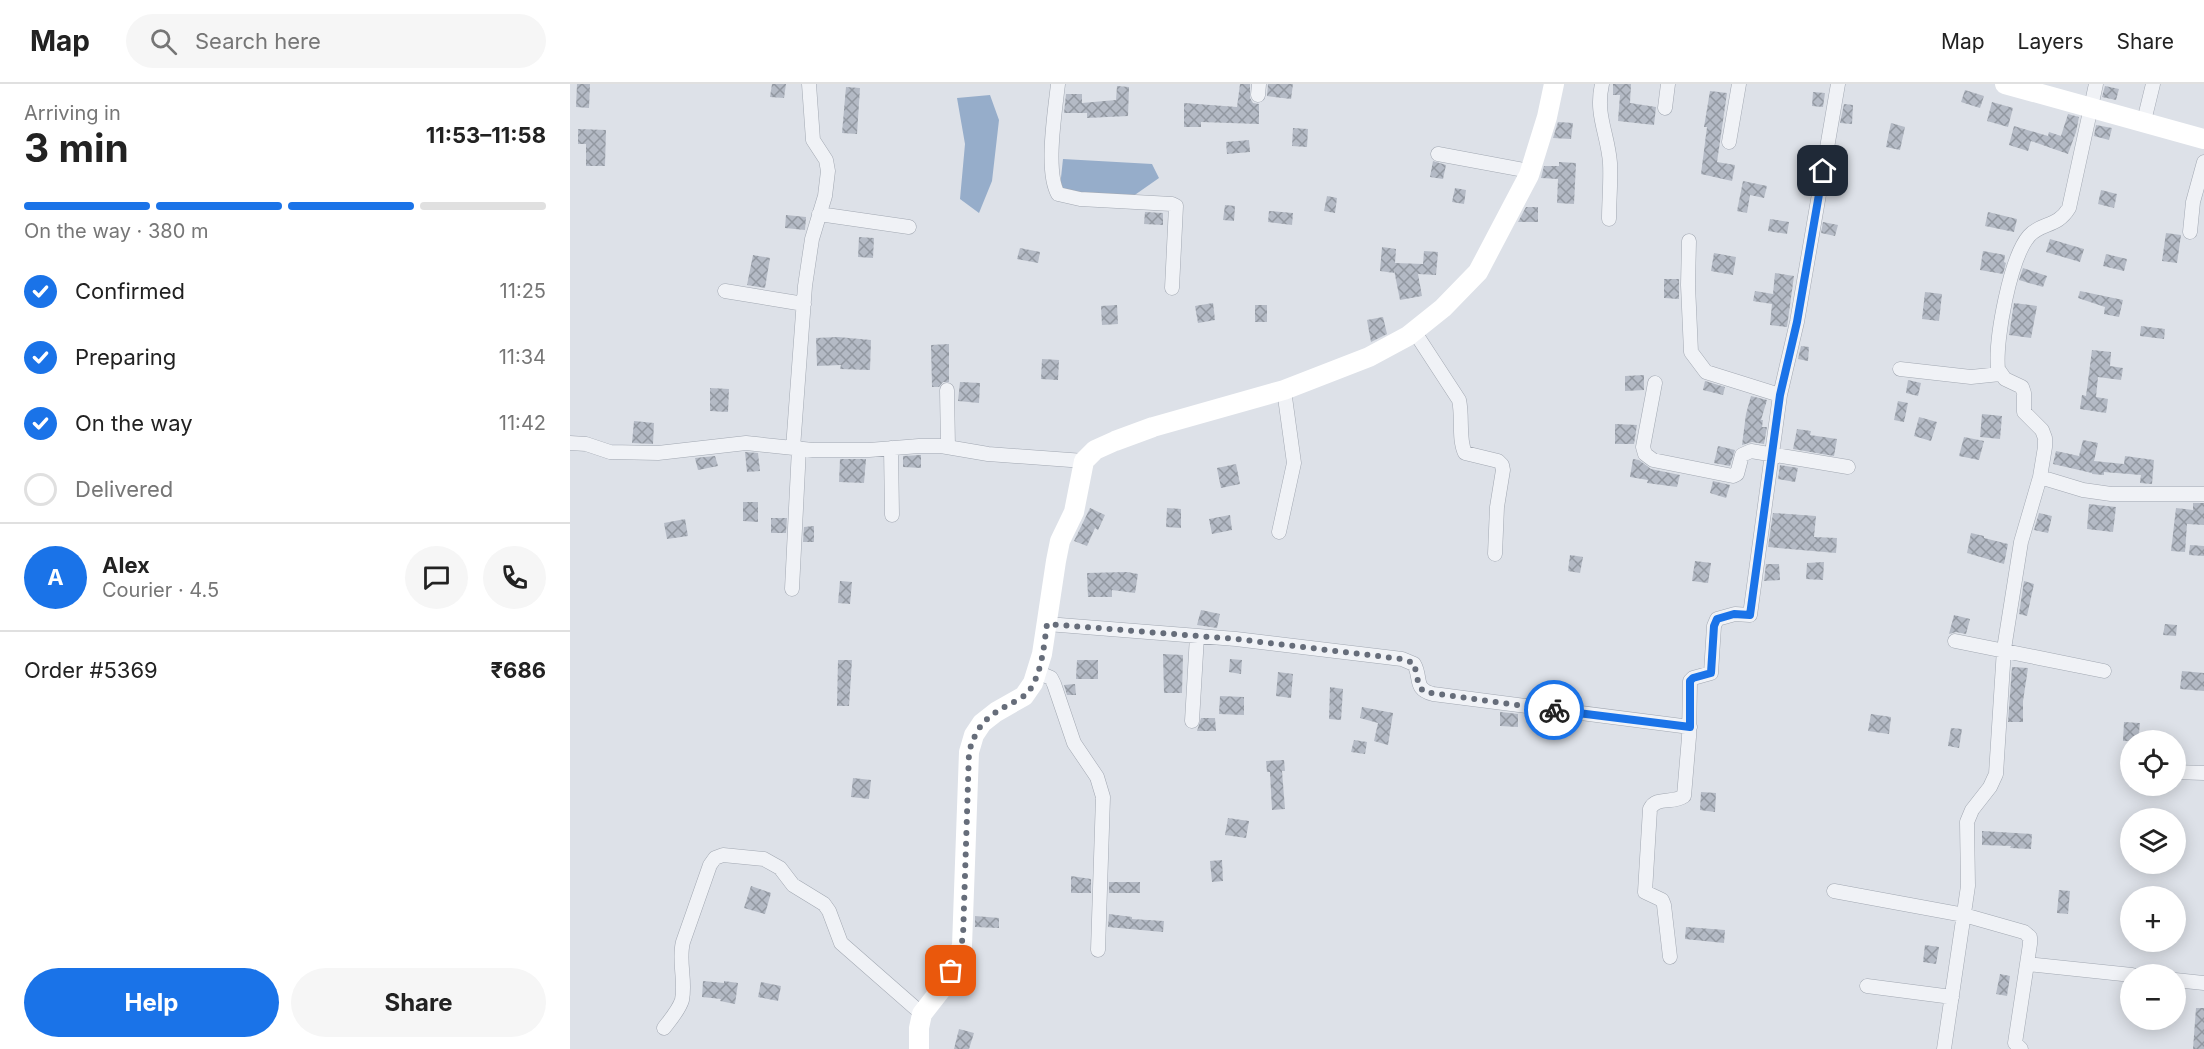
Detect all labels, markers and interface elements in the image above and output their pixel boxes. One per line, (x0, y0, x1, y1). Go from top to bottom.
search box (126, 14, 546, 68)
text: Map (30, 24, 90, 58)
icon: search (147, 25, 180, 58)
text: Search here (195, 28, 321, 54)
text: Map (1941, 29, 1985, 54)
text: Layers (2018, 29, 2084, 54)
text: Share (2117, 29, 2174, 54)
text: Arriving in (24, 101, 121, 125)
text: 11:53–11:58 (426, 122, 546, 148)
text: 3 min (24, 124, 129, 171)
pin (1797, 145, 1848, 196)
icon: home (1806, 154, 1839, 187)
text: On the way · 380 m (24, 219, 208, 243)
icon: check (24, 275, 57, 308)
text: Confirmed (75, 278, 185, 304)
text: 11:25 (500, 279, 546, 303)
icon: check (24, 341, 57, 374)
text: Preparing (75, 344, 176, 370)
text: 11:34 (499, 345, 546, 369)
icon: check (24, 407, 57, 440)
text: On the way (75, 410, 193, 436)
text: 11:42 (499, 411, 546, 435)
text: Delivered (75, 476, 173, 502)
button: chat (405, 546, 468, 609)
button: phone (483, 546, 546, 609)
text: Alex (102, 552, 150, 578)
text: A (47, 564, 64, 590)
text: Courier · 4.5 (102, 578, 219, 602)
text: Order #5369 (24, 657, 158, 683)
text: ₹686 (491, 657, 546, 683)
courier (1524, 680, 1584, 740)
icon: bike (1538, 694, 1571, 727)
map controls (2120, 730, 2186, 1030)
button: locate (2120, 730, 2186, 796)
button: layers (2120, 808, 2186, 874)
button: + (2120, 886, 2186, 952)
pin (925, 945, 976, 996)
icon: bag (934, 954, 967, 987)
button: − (2120, 964, 2186, 1030)
button: Help (24, 968, 279, 1037)
button: Share (291, 968, 546, 1037)

